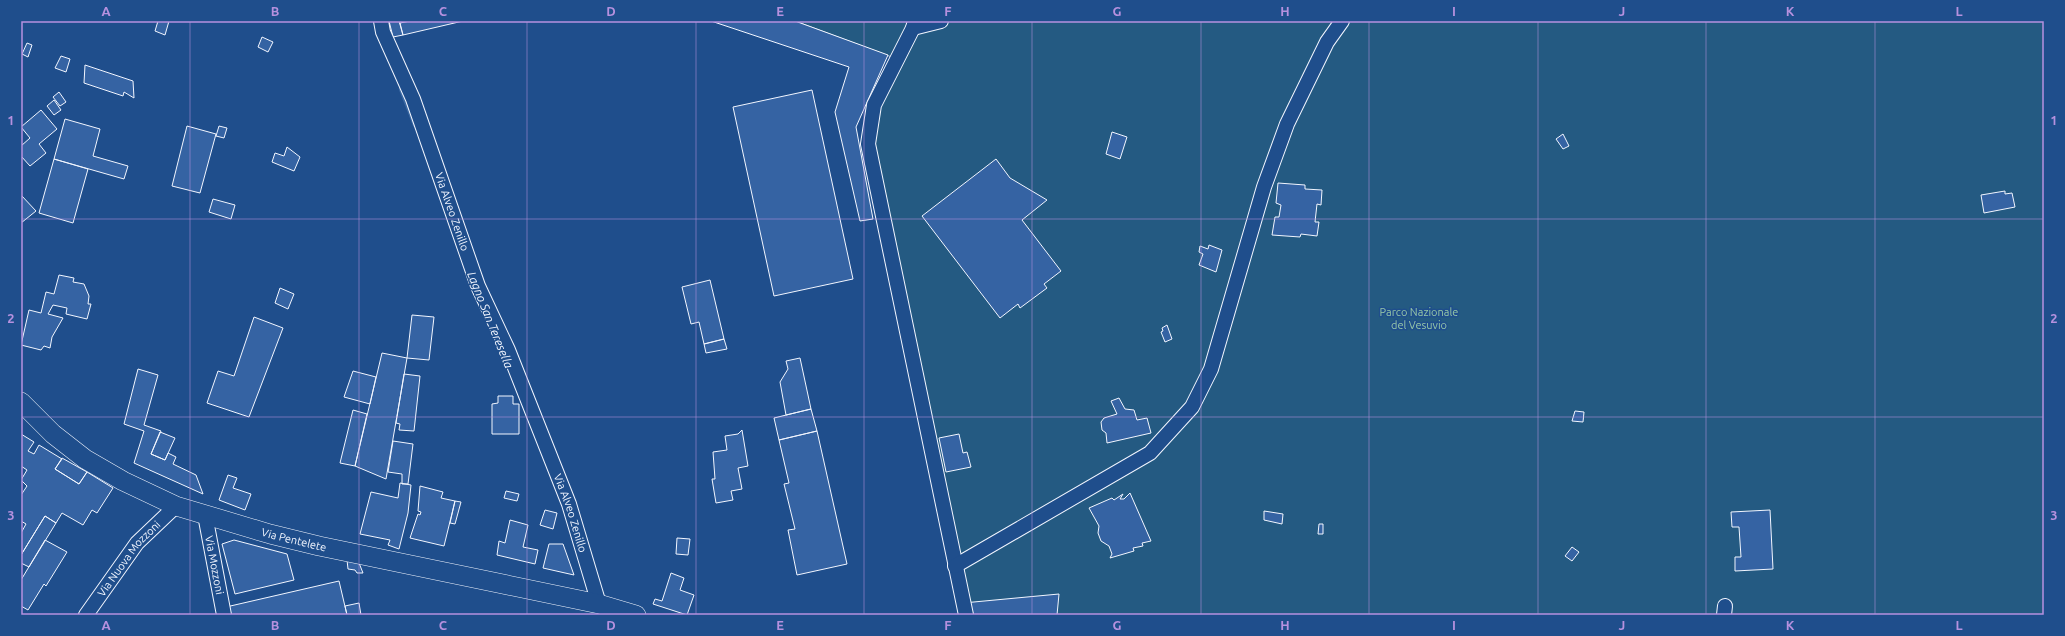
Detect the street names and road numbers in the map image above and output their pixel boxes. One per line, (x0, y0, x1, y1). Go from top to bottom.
street label: Via Alveo Zenillo (433, 171, 471, 253)
street label: Via Alveo Zenillo (552, 472, 589, 554)
street label: Via Nuova Mozzoni (95, 518, 163, 599)
street label: Via Pentelete (260, 526, 328, 553)
street label: Via Mozzoni (203, 535, 226, 595)

